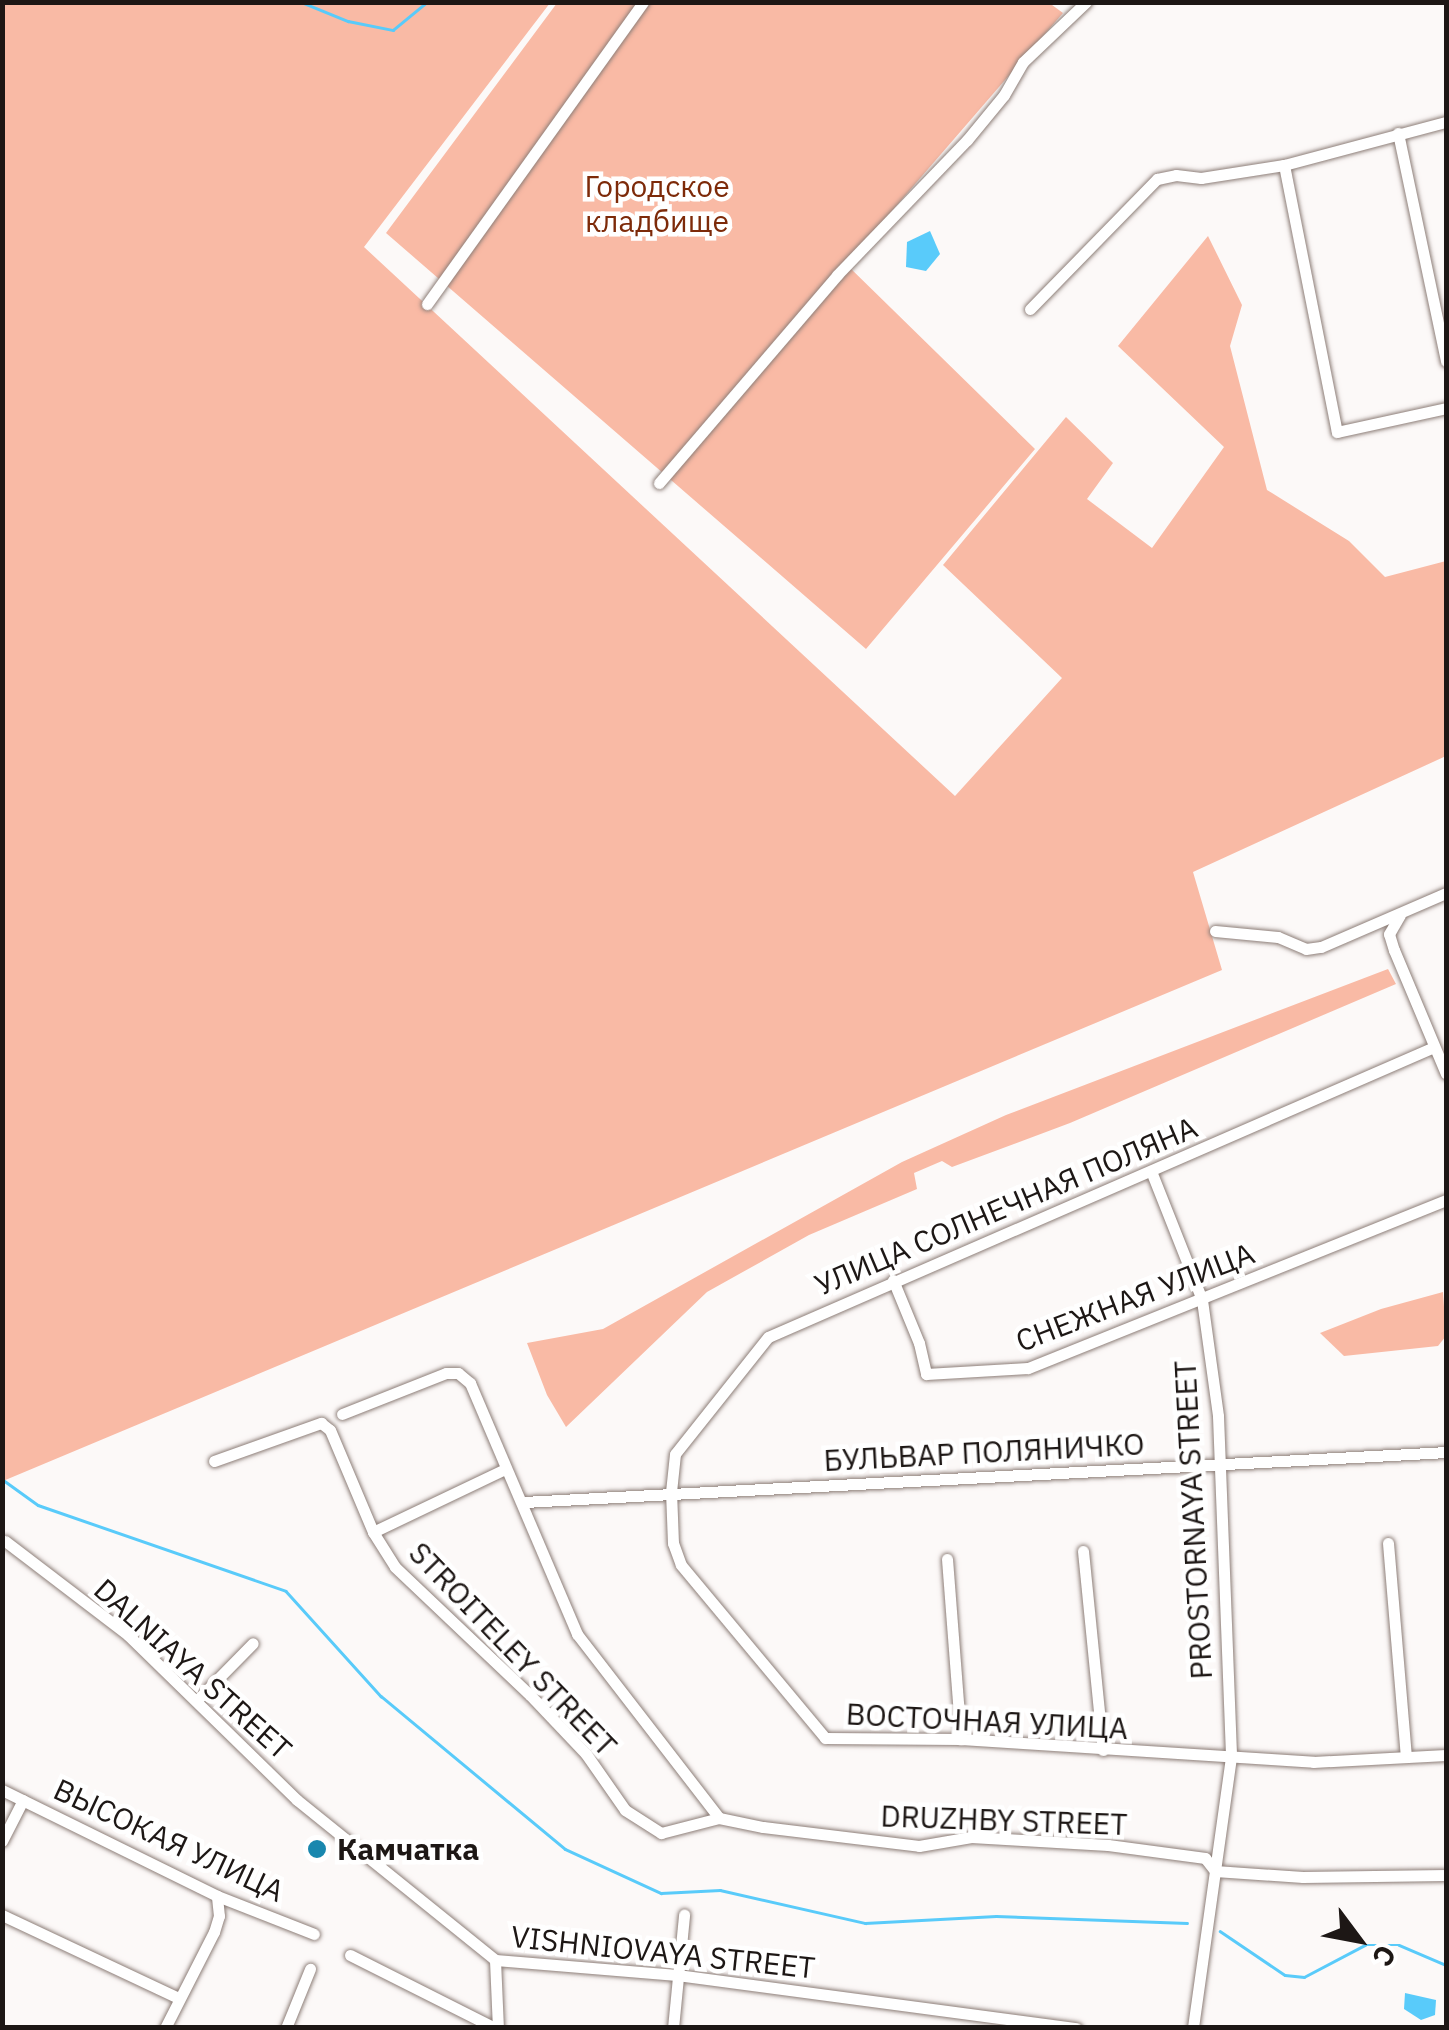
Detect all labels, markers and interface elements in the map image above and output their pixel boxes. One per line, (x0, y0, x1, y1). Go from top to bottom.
park label: Городское кладбище (584, 168, 730, 238)
street label: УЛИЦА СОЛНЕЧНАЯ ПОЛЯНА (809, 1109, 1203, 1303)
street label: СНЕЖНАЯ УЛИЦА (1011, 1235, 1259, 1359)
street label: PROSTORNAYA STREET (1167, 1360, 1219, 1680)
street label: БУЛЬВАР ПОЛЯНИЧКО (823, 1426, 1145, 1478)
street label: STROITELEY STREET (402, 1535, 624, 1763)
street label: DALNIAYA STREET (87, 1571, 299, 1767)
street label: ВОСТОЧНАЯ УЛИЦА (845, 1696, 1129, 1746)
street label: ВЫСОКАЯ УЛИЦА (48, 1771, 290, 1909)
street label: DRUZHBY STREET (880, 1798, 1128, 1842)
place label: Камчатка (337, 1831, 479, 1867)
marker: Камчатка (306, 1838, 328, 1860)
north arrow (1309, 1890, 1409, 1990)
street label: VISHNIOVAYA STREET (509, 1918, 817, 1986)
text: С (1364, 1939, 1405, 1974)

